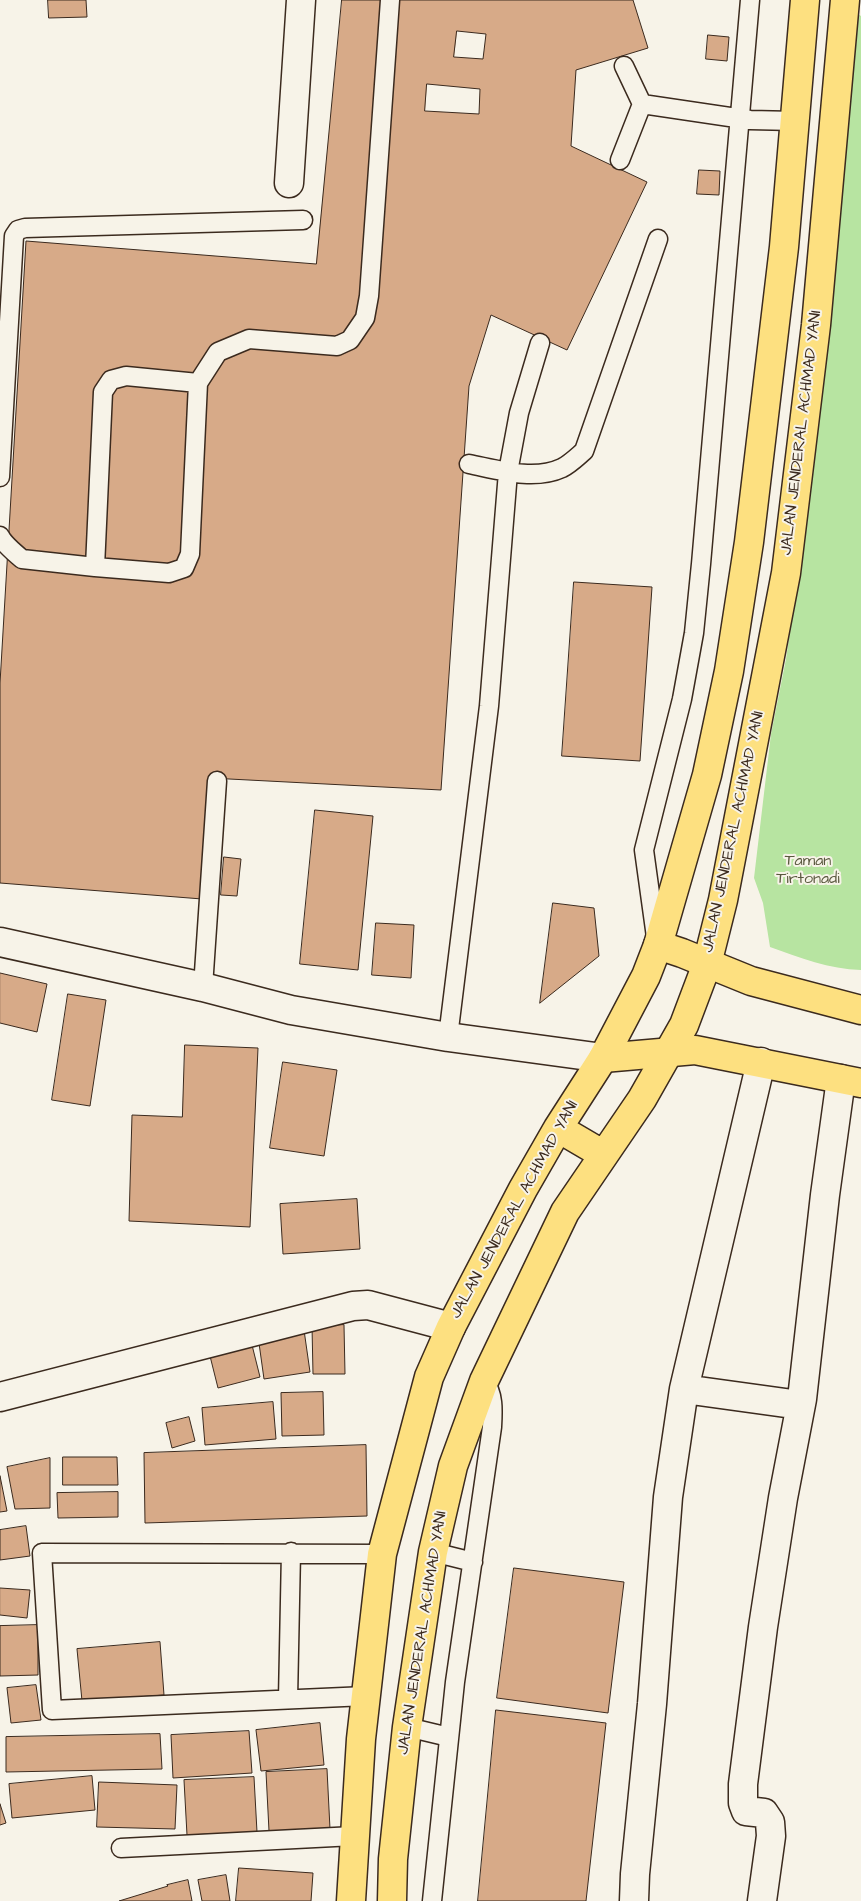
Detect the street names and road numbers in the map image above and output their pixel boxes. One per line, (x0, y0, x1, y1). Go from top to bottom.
street label: JALAN JENDERAL ACHMAD YANI (777, 310, 827, 556)
street label: JALAN JENDERAL ACHMAD YANI (699, 710, 769, 954)
street label: JALAN JENDERAL ACHMAD YANI (447, 1098, 583, 1322)
street label: JALAN JENDERAL ACHMAD YANI (394, 1510, 452, 1756)

